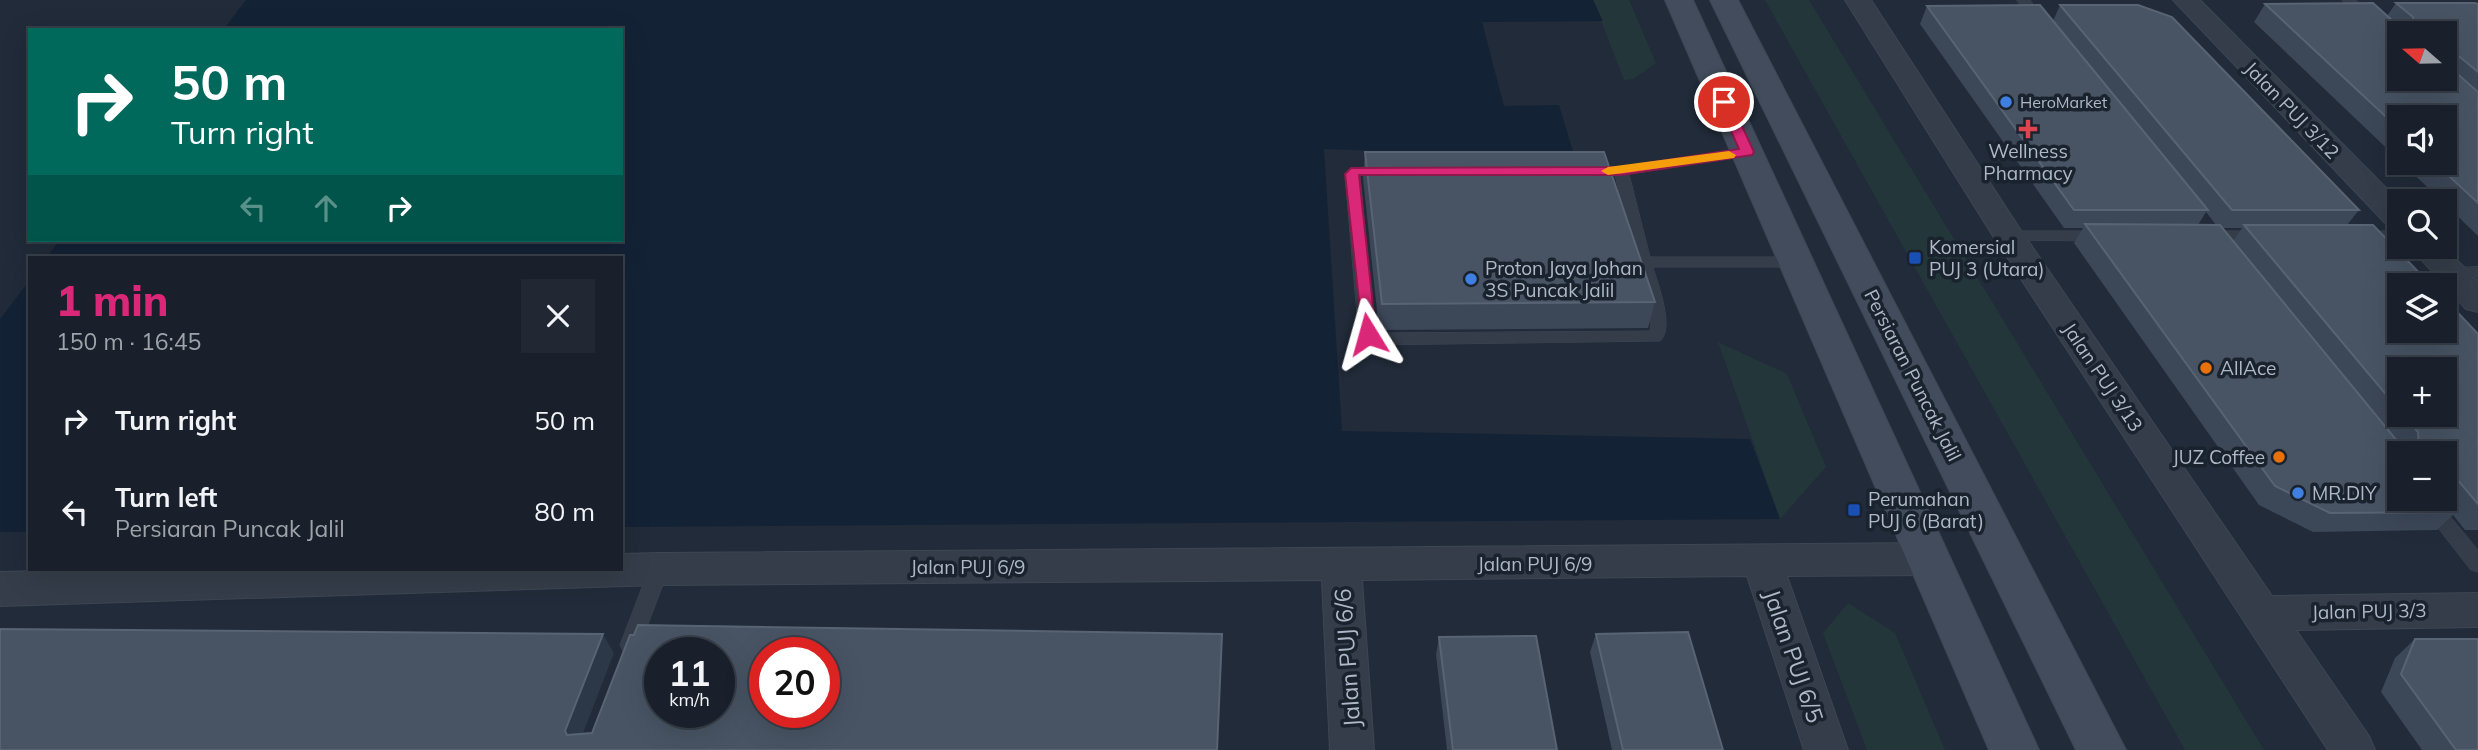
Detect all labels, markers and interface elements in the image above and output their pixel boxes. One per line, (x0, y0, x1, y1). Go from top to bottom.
north arrow (2387, 21, 2457, 91)
map controls (2387, 21, 2457, 511)
text: 50 m (171, 51, 287, 112)
icon: right (56, 56, 147, 147)
street label: Jalan PUJ 3/12 (2240, 56, 2344, 164)
pin (1694, 72, 1754, 132)
icon: arrive (1705, 83, 1743, 121)
place label: HeroMarket (2020, 92, 2108, 112)
marker: HeroMarket (1998, 94, 2014, 110)
button: sound (2387, 105, 2457, 175)
text: Turn right (171, 112, 314, 152)
marker: Wellness Pharmacy (2020, 121, 2036, 137)
place label: Wellness Pharmacy (1983, 139, 2073, 185)
icon: left (234, 189, 272, 227)
icon: ahead (307, 189, 345, 227)
icon: right (380, 189, 418, 227)
button: search (2387, 189, 2457, 259)
place label: Komersial PUJ 3 (Utara) (1929, 235, 2045, 281)
marker: Komersial PUJ 3 (Utara) (1907, 250, 1923, 266)
place label: Proton Jaya Johan 3S Puncak Jalil (1485, 256, 1643, 302)
marker: Proton Jaya Johan 3S Puncak Jalil (1463, 271, 1479, 287)
button: layers (2387, 273, 2457, 343)
text: 1 min (56, 274, 169, 327)
button: close (521, 279, 595, 353)
street label: Persiaran Puncak Jalil (1859, 285, 1967, 465)
position arrow (1331, 297, 1405, 371)
street label: Jalan PUJ 3/13 (2058, 318, 2148, 436)
text: 150 m · 16:45 (56, 327, 201, 356)
place label: AllAce (2220, 356, 2276, 380)
button: + (2387, 357, 2457, 427)
marker: AllAce (2198, 360, 2214, 376)
icon: right (56, 402, 94, 440)
text: Turn right (115, 404, 236, 437)
text: 50 m (534, 404, 595, 437)
button: − (2387, 441, 2457, 511)
place label: JUZ Coffee (2173, 445, 2265, 469)
marker: JUZ Coffee (2271, 449, 2287, 465)
text: Turn left (115, 481, 217, 514)
place label: MR.DIY (2312, 481, 2377, 505)
marker: MR.DIY (2290, 485, 2306, 501)
place label: Perumahan PUJ 6 (Barat) (1868, 487, 1984, 533)
icon: left (56, 493, 94, 531)
text: 80 m (534, 495, 595, 528)
marker: Perumahan PUJ 6 (Barat) (1846, 502, 1862, 518)
text: Persiaran Puncak Jalil (115, 514, 345, 543)
street label: Jalan PUJ 6/9 (1478, 552, 1592, 576)
street label: Jalan PUJ 6/9 (911, 555, 1025, 579)
street label: Jalan PUJ 6/5 (1758, 586, 1830, 726)
street label: Jalan PUJ 6/6 (1328, 588, 1366, 728)
street label: Jalan PUJ 3/3 (2311, 598, 2427, 624)
speed limit sign: 20 (749, 637, 840, 728)
text: 11 (668, 651, 711, 695)
text: km/h (669, 688, 710, 711)

